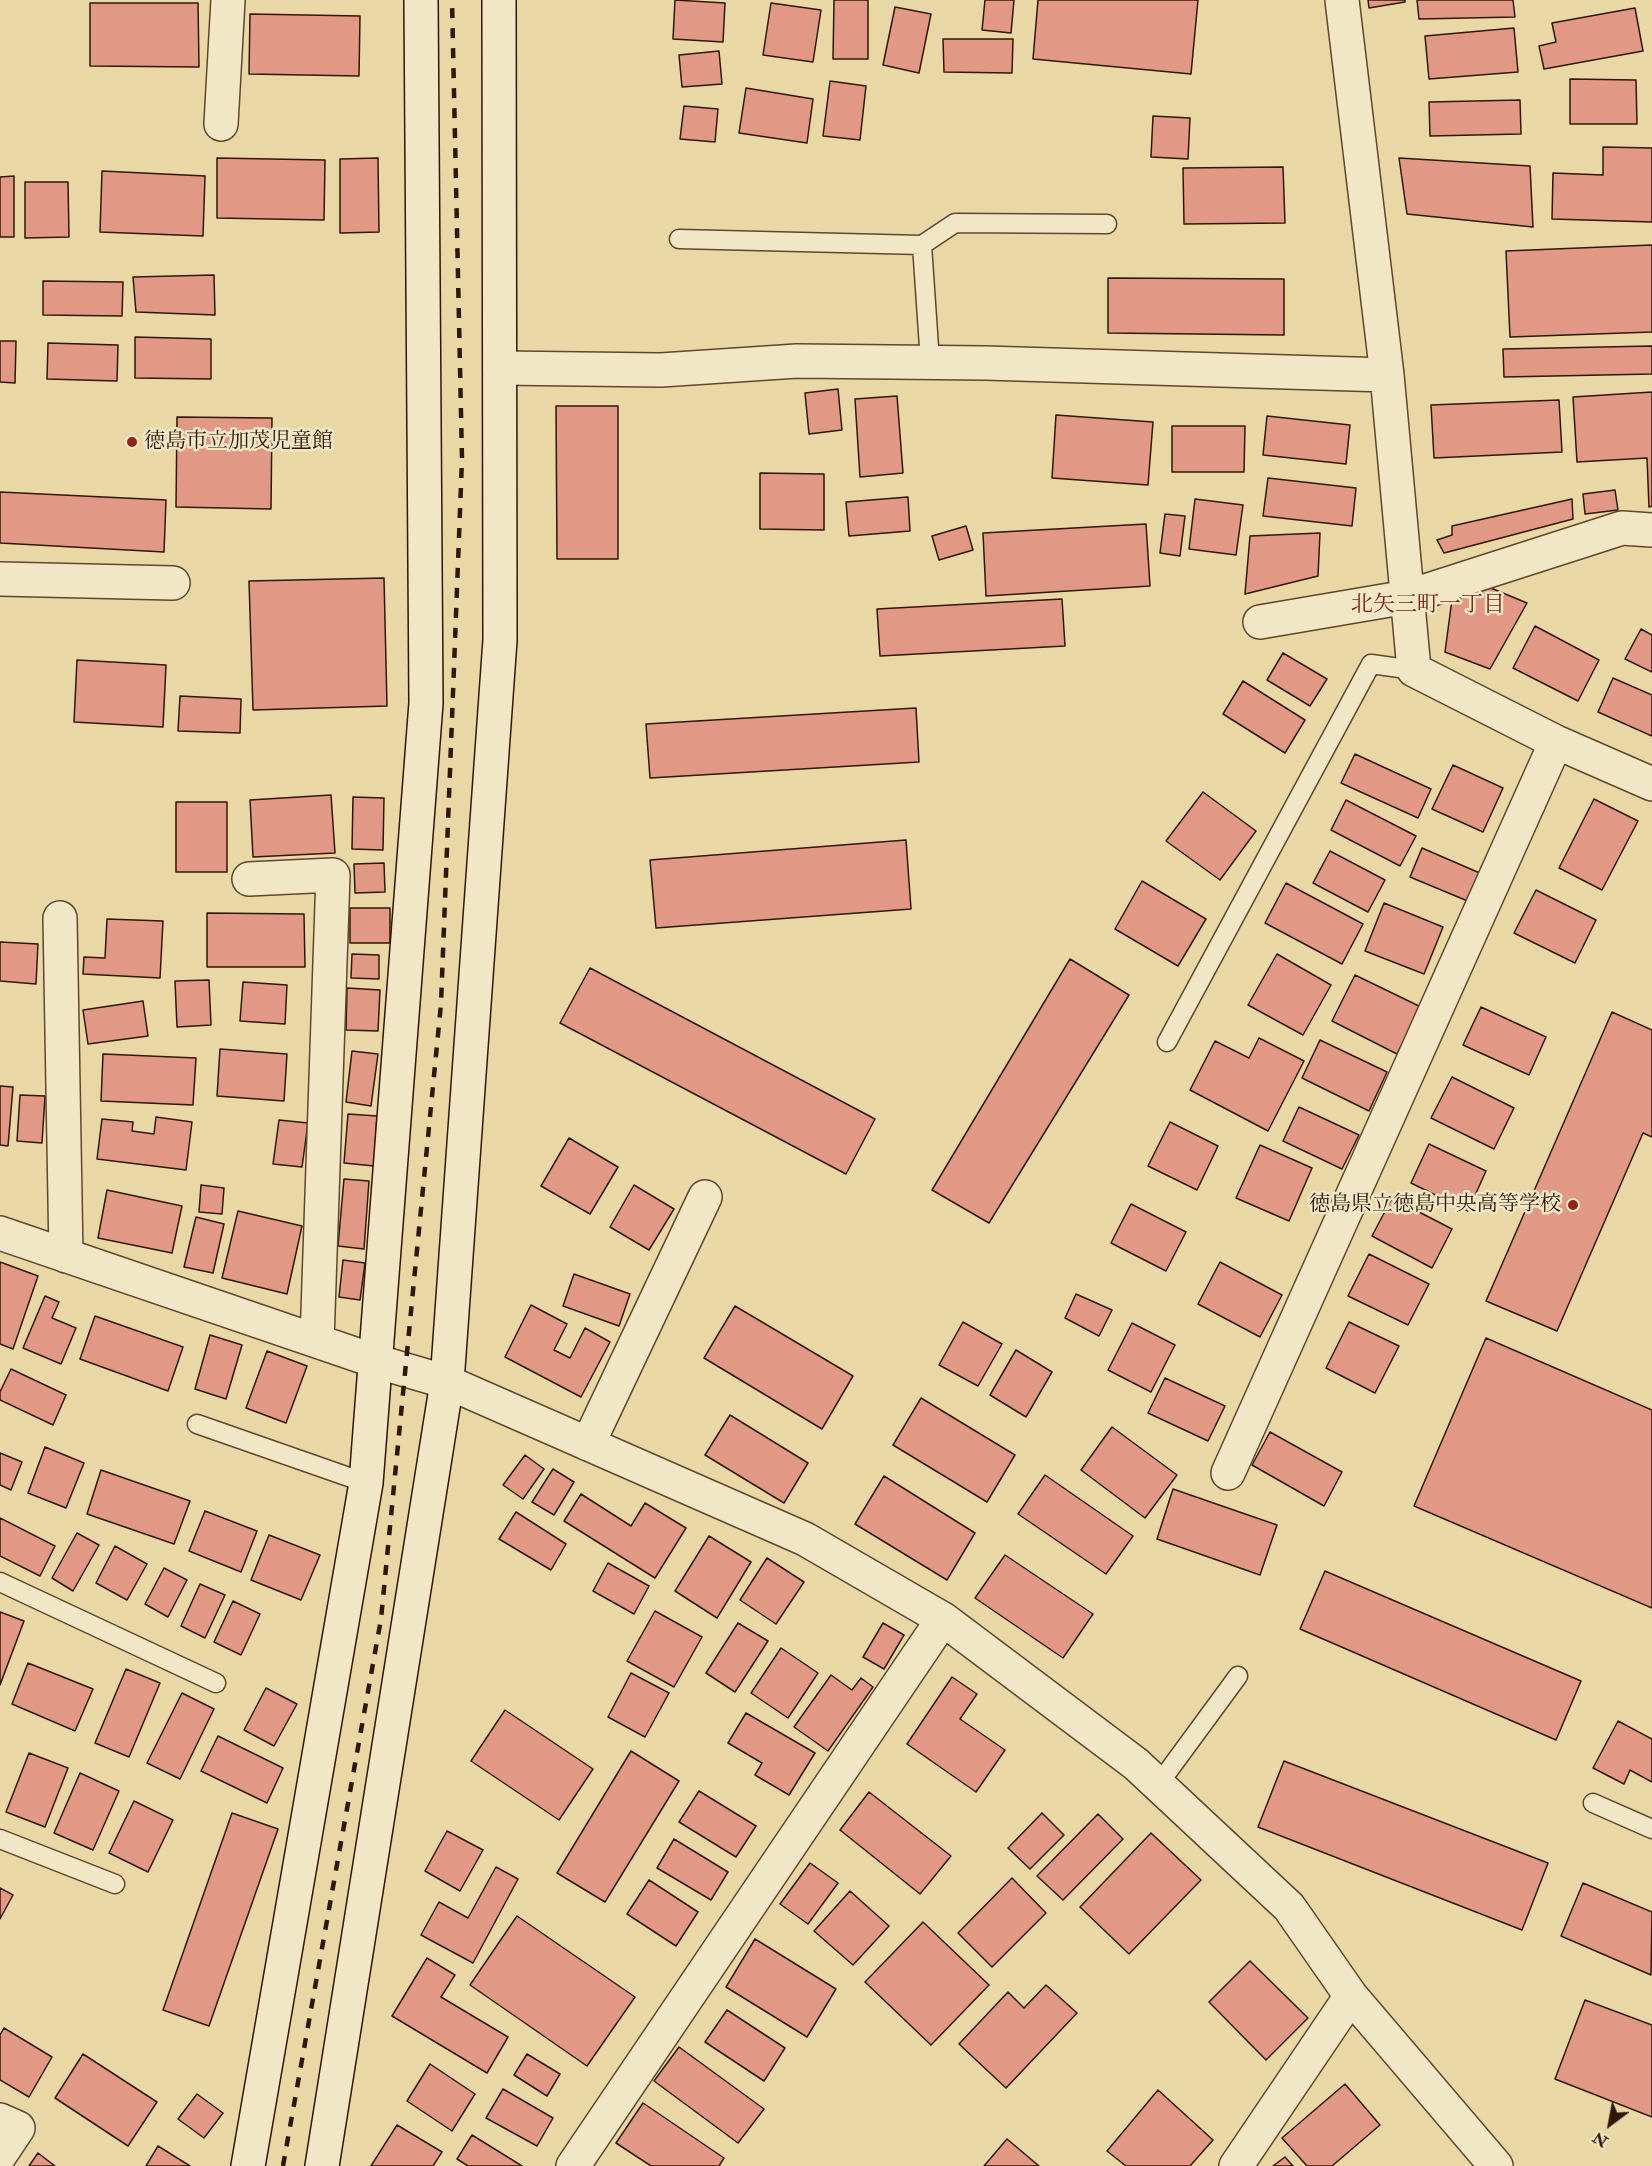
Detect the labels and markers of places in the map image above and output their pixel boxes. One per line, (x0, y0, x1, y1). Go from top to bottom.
place label: 徳島市立加茂児童館 (144, 429, 333, 455)
marker: 徳島市立加茂児童館 (125, 435, 139, 449)
place label: 徳島県立徳島中央高等学校 (1309, 1192, 1561, 1218)
marker: 徳島県立徳島中央高等学校 (1566, 1198, 1580, 1212)

